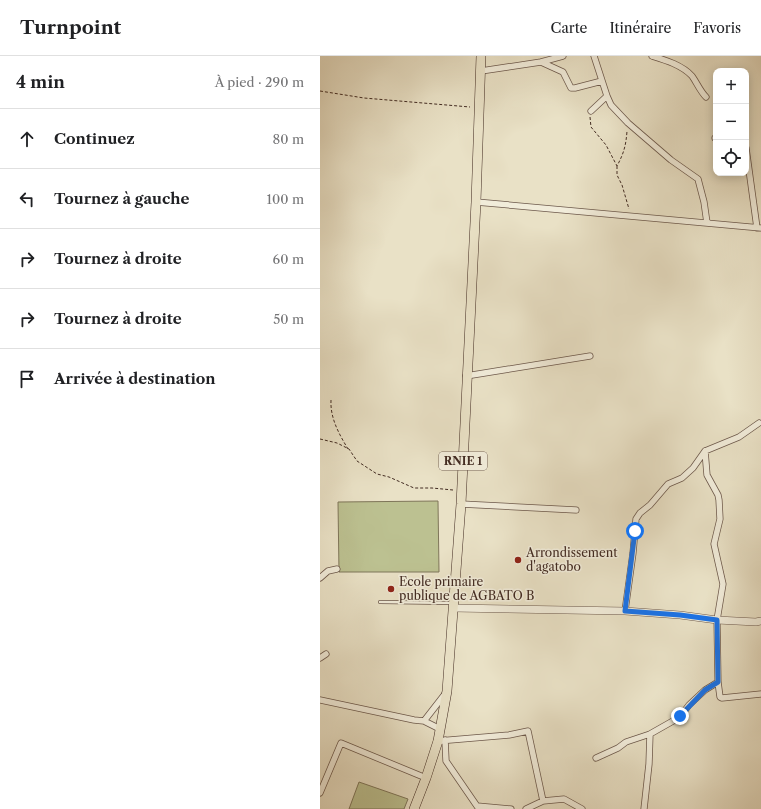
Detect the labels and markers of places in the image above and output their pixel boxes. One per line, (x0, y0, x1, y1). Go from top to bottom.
place label: Arrondissement d'agatobo (525, 545, 618, 574)
marker: Arrondissement d'agatobo (513, 555, 523, 565)
place label: Ecole primaire publique de AGBATO B (399, 574, 534, 603)
marker: Ecole primaire publique de AGBATO B (386, 584, 396, 594)

